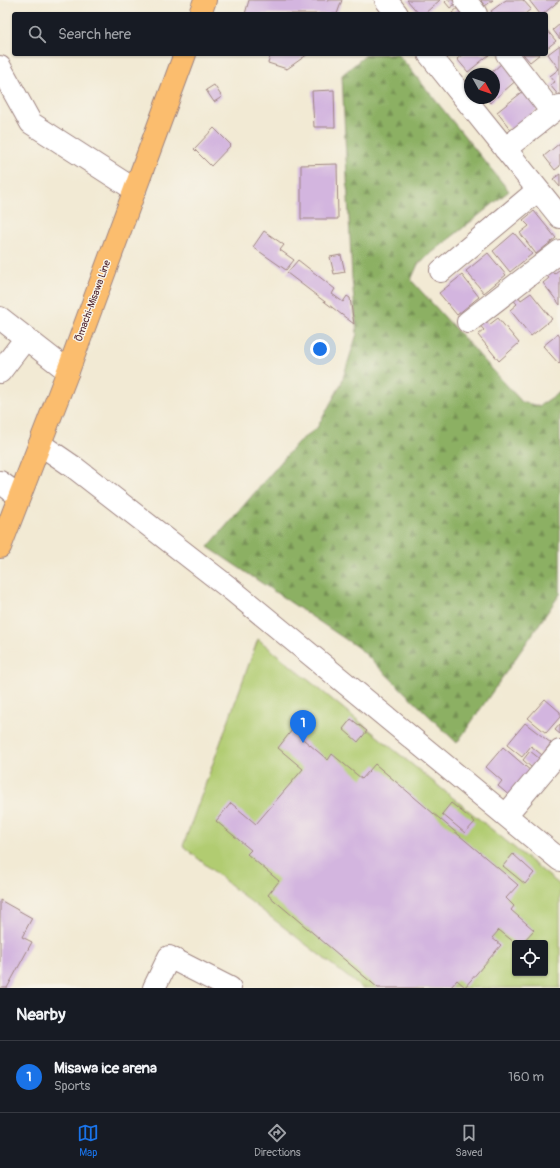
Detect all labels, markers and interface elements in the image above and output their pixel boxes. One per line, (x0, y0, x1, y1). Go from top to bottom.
search box (12, 12, 548, 56)
icon: search (26, 23, 48, 45)
text: Search here (58, 25, 131, 44)
north arrow (464, 68, 500, 104)
street label: Ōmachi-Misawa Line (73, 259, 113, 343)
your location (310, 339, 330, 359)
pin: 1 (290, 710, 316, 743)
map controls (512, 940, 548, 976)
button: locate (512, 940, 548, 976)
text: Nearby (16, 1004, 65, 1025)
text: Misawa ice arena (54, 1059, 157, 1078)
text: 1 (26, 1069, 32, 1085)
text: 160 m (508, 1069, 544, 1085)
text: Sports (54, 1078, 90, 1094)
tab: Map (77, 1122, 99, 1159)
tab: Directions (254, 1122, 301, 1159)
tab: Saved (455, 1122, 483, 1159)

